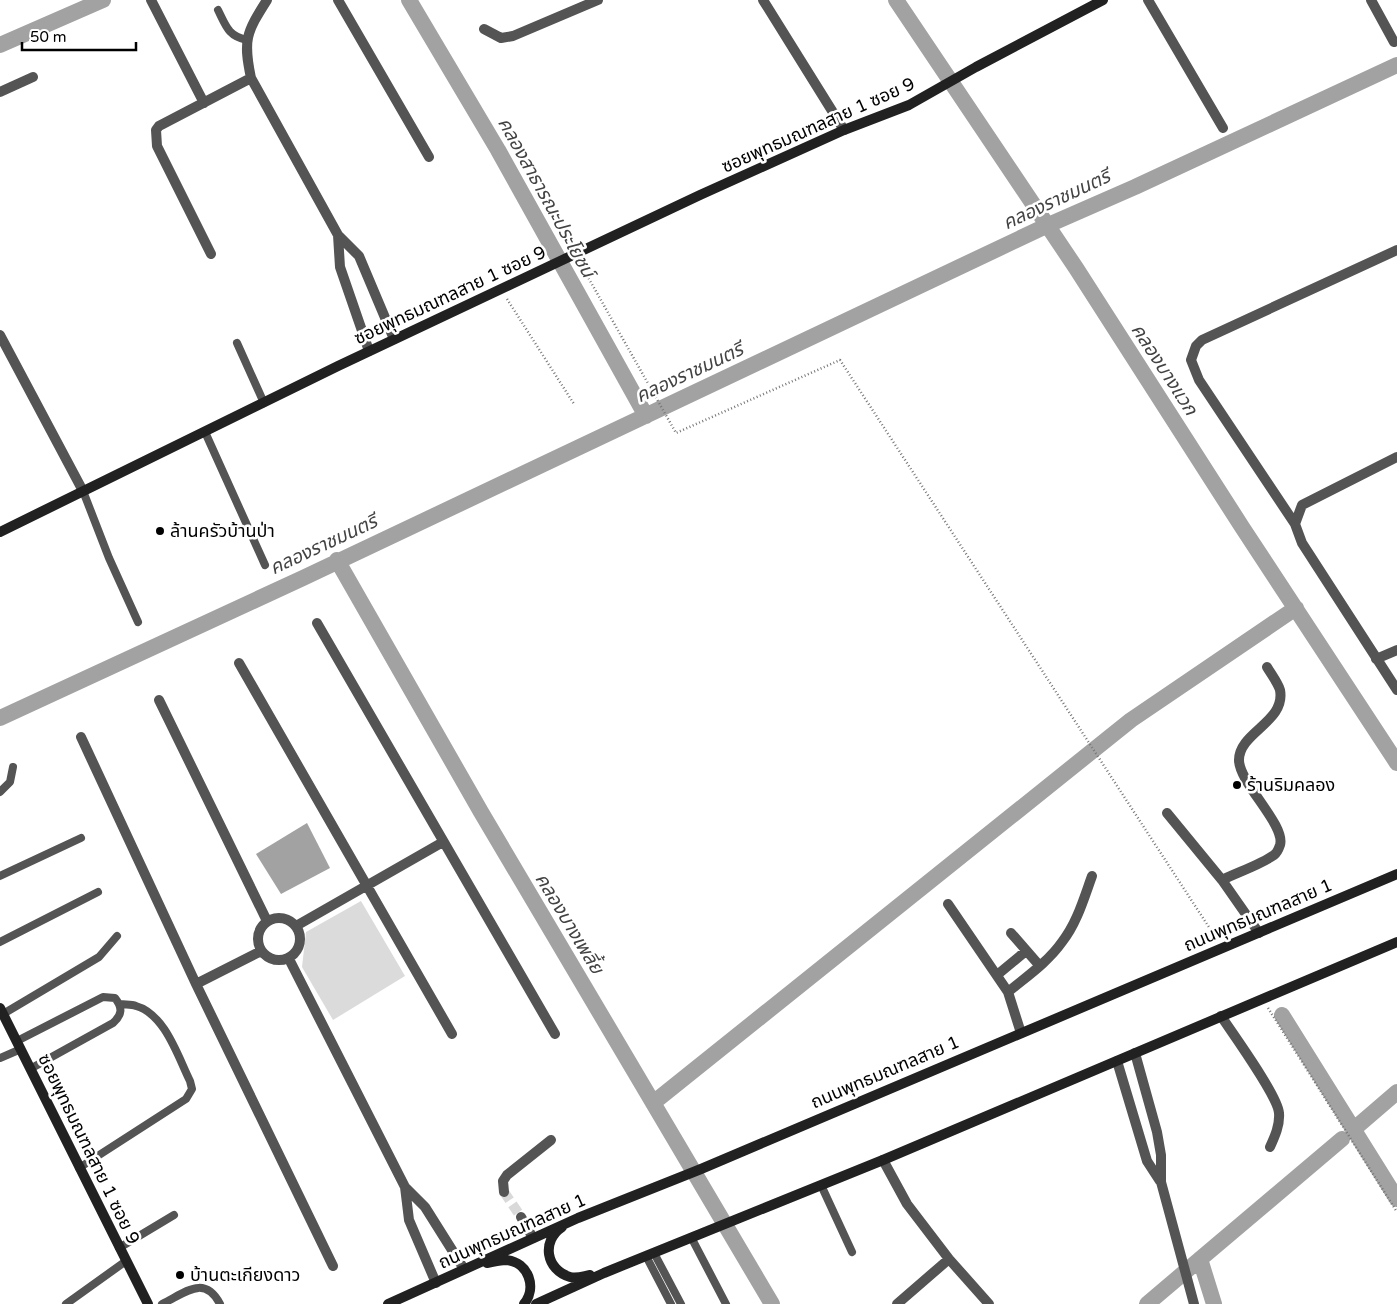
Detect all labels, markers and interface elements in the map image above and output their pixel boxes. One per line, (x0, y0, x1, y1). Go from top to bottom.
scale bar (22, 20, 136, 52)
text: 50 m (30, 28, 67, 46)
street label: ซอยพุทธมณฑลสาย 1 ซอย 9 (718, 72, 918, 178)
water label: คลองสาธารณะประโยชน์ (493, 114, 601, 285)
water label: คลองราชมนตรี (999, 164, 1117, 234)
street label: ซอยพุทธมณฑลสาย 1 ซอย 9 (351, 241, 549, 349)
water label: คลองบางแวก (1127, 320, 1202, 420)
water label: คลองราชมนตรี (632, 337, 750, 407)
water label: คลองราชมนตรี (266, 509, 384, 579)
place label: ล้านครัวบ้านป่า (170, 520, 275, 542)
marker: ล้านครัวบ้านป่า (154, 525, 166, 537)
place label: ร้านริมคลอง (1247, 774, 1335, 796)
marker: ร้านริมคลอง (1231, 779, 1243, 791)
water label: คลองบางเพลี้ย (530, 868, 611, 979)
street label: ถนนพุทธมณฑลสาย 1 (1180, 874, 1336, 956)
street label: ถนนพุทธมณฑลสาย 1 (807, 1031, 963, 1113)
street label: ซอยพุทธมณฑลสาย 1 ซอย 9 (33, 1050, 145, 1248)
street label: ถนนพุทธมณฑลสาย 1 (435, 1189, 589, 1273)
place label: บ้านตะเกียงดาว (190, 1264, 300, 1286)
marker: บ้านตะเกียงดาว (174, 1269, 186, 1281)

